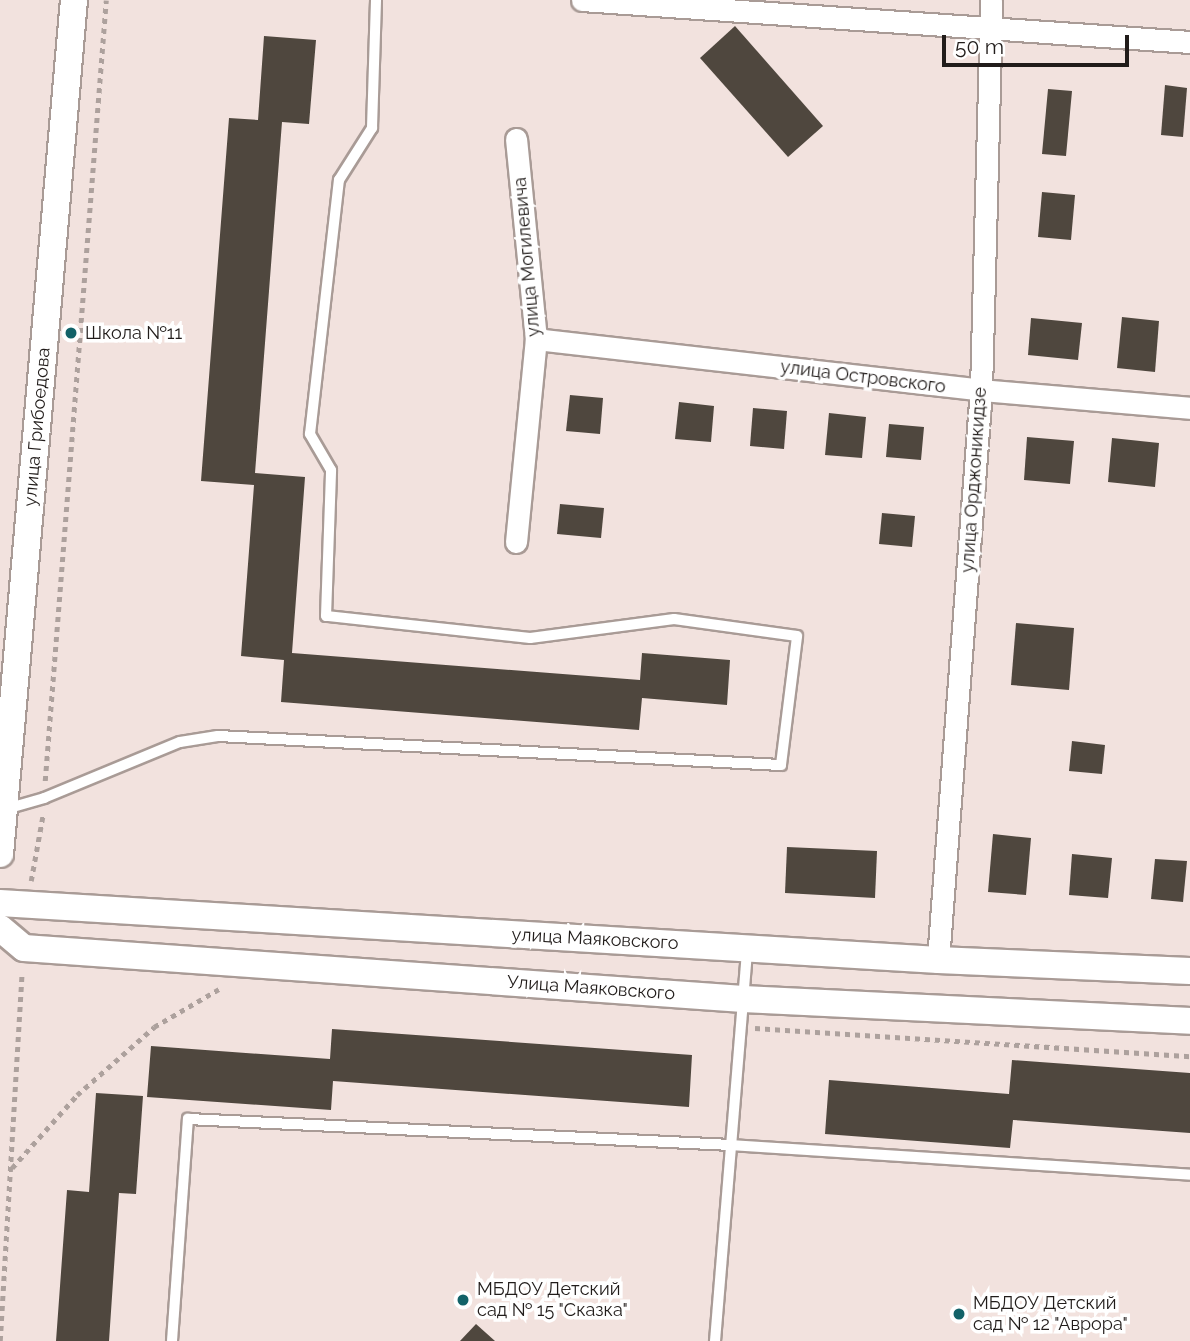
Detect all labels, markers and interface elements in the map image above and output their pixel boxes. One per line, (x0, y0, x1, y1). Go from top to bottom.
scale bar (945, 21, 1132, 65)
text: 50 m (955, 34, 1004, 59)
street label: улица Могилевича (509, 176, 545, 338)
place label: Школа №11 (85, 322, 182, 344)
marker: Школа №11 (63, 325, 79, 341)
street label: улица Грибоедова (19, 347, 55, 507)
street label: улица Островского (779, 356, 947, 398)
street label: улица Орджоникидзе (957, 386, 991, 574)
street label: улица Маяковского (511, 924, 679, 954)
street label: Улица Маяковского (506, 971, 676, 1005)
place label: МБДОУ Детский сад № 15 "Сказка" (477, 1279, 628, 1322)
marker: МБДОУ Детский сад № 15 "Сказка" (455, 1292, 471, 1308)
place label: МБДОУ Детский сад № 12 "Аврора" (973, 1293, 1128, 1336)
marker: МБДОУ Детский сад № 12 "Аврора" (951, 1306, 967, 1322)

